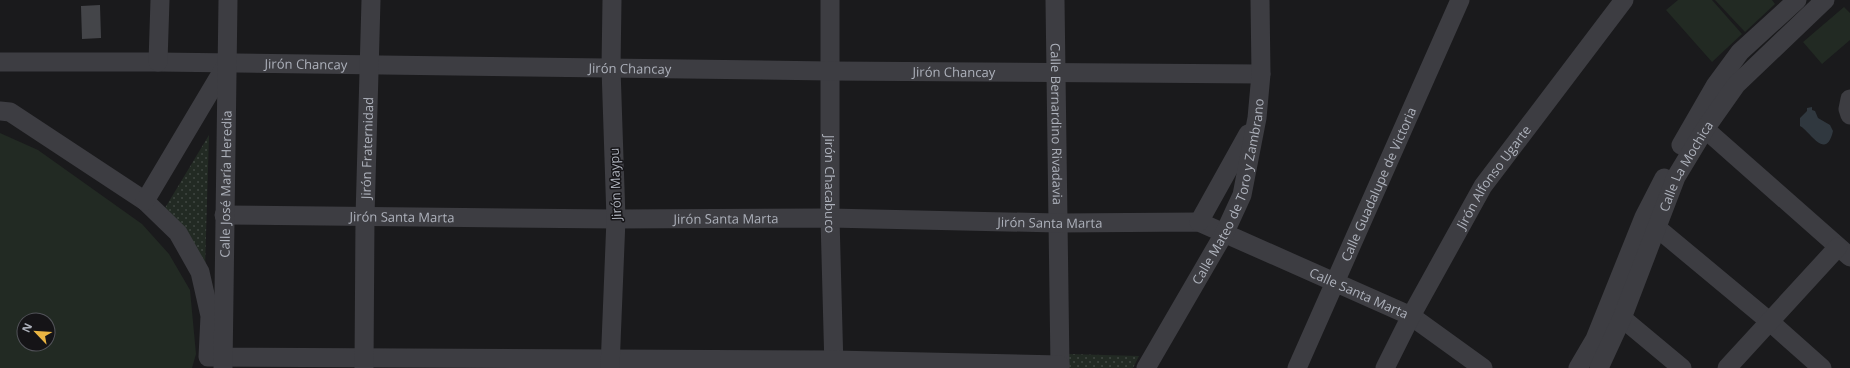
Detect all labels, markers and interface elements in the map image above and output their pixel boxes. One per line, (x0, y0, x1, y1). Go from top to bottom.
street label: Calle Bernardino Rivadavia (1047, 43, 1067, 205)
street label: Jirón Chancay (263, 54, 348, 74)
street label: Jirón Chancay (586, 59, 672, 78)
street label: Jirón Chancay (911, 63, 996, 81)
street label: Jirón Fraternidad (356, 97, 377, 201)
street label: Calle Mateo de Toro y Zambrano (1187, 98, 1268, 288)
street label: Calle Guadalupe de Victoria (1336, 104, 1420, 264)
street label: Calle José María Heredia (216, 110, 235, 258)
street label: Calle La Mochica (1655, 117, 1717, 214)
street label: Jirón Alfonso Ugarte (1451, 122, 1535, 234)
street label: Jirón Chacabuco (821, 133, 839, 234)
street label: Jirón Maypu (605, 147, 625, 223)
street label: Jirón Santa Marta (347, 207, 455, 226)
street label: Jirón Santa Marta (671, 209, 779, 228)
street label: Jirón Santa Marta (995, 213, 1103, 232)
street label: Calle Santa Marta (1307, 263, 1411, 323)
north arrow (16, 312, 56, 352)
text: N (18, 320, 35, 335)

